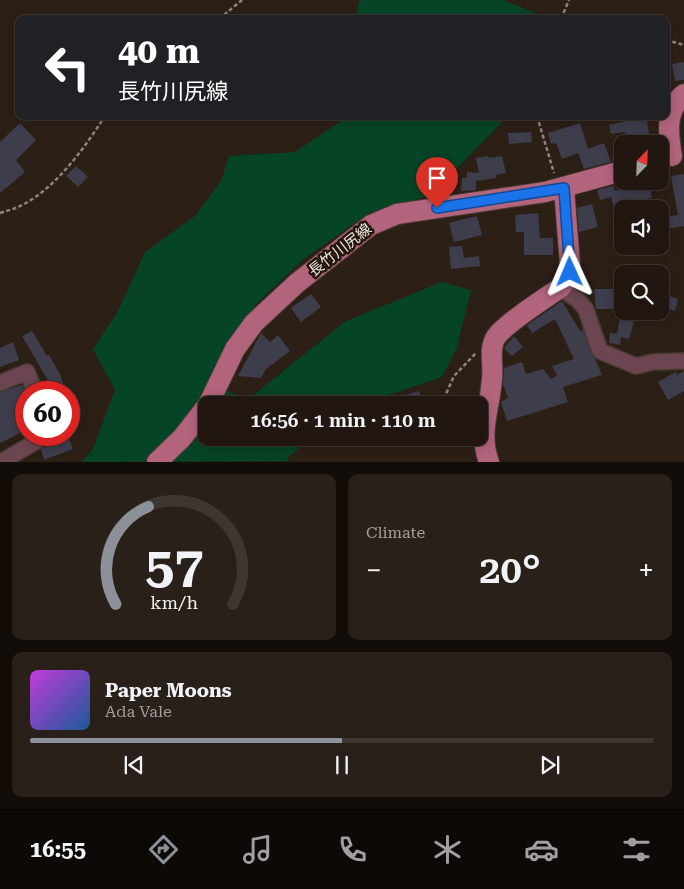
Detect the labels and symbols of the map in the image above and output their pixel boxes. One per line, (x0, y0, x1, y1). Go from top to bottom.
north arrow (614, 135, 669, 190)
pin (416, 157, 458, 208)
street label: 長竹川尻線 (305, 220, 375, 280)
position arrow (543, 245, 595, 297)
speed limit sign: 60 (15, 381, 80, 446)

